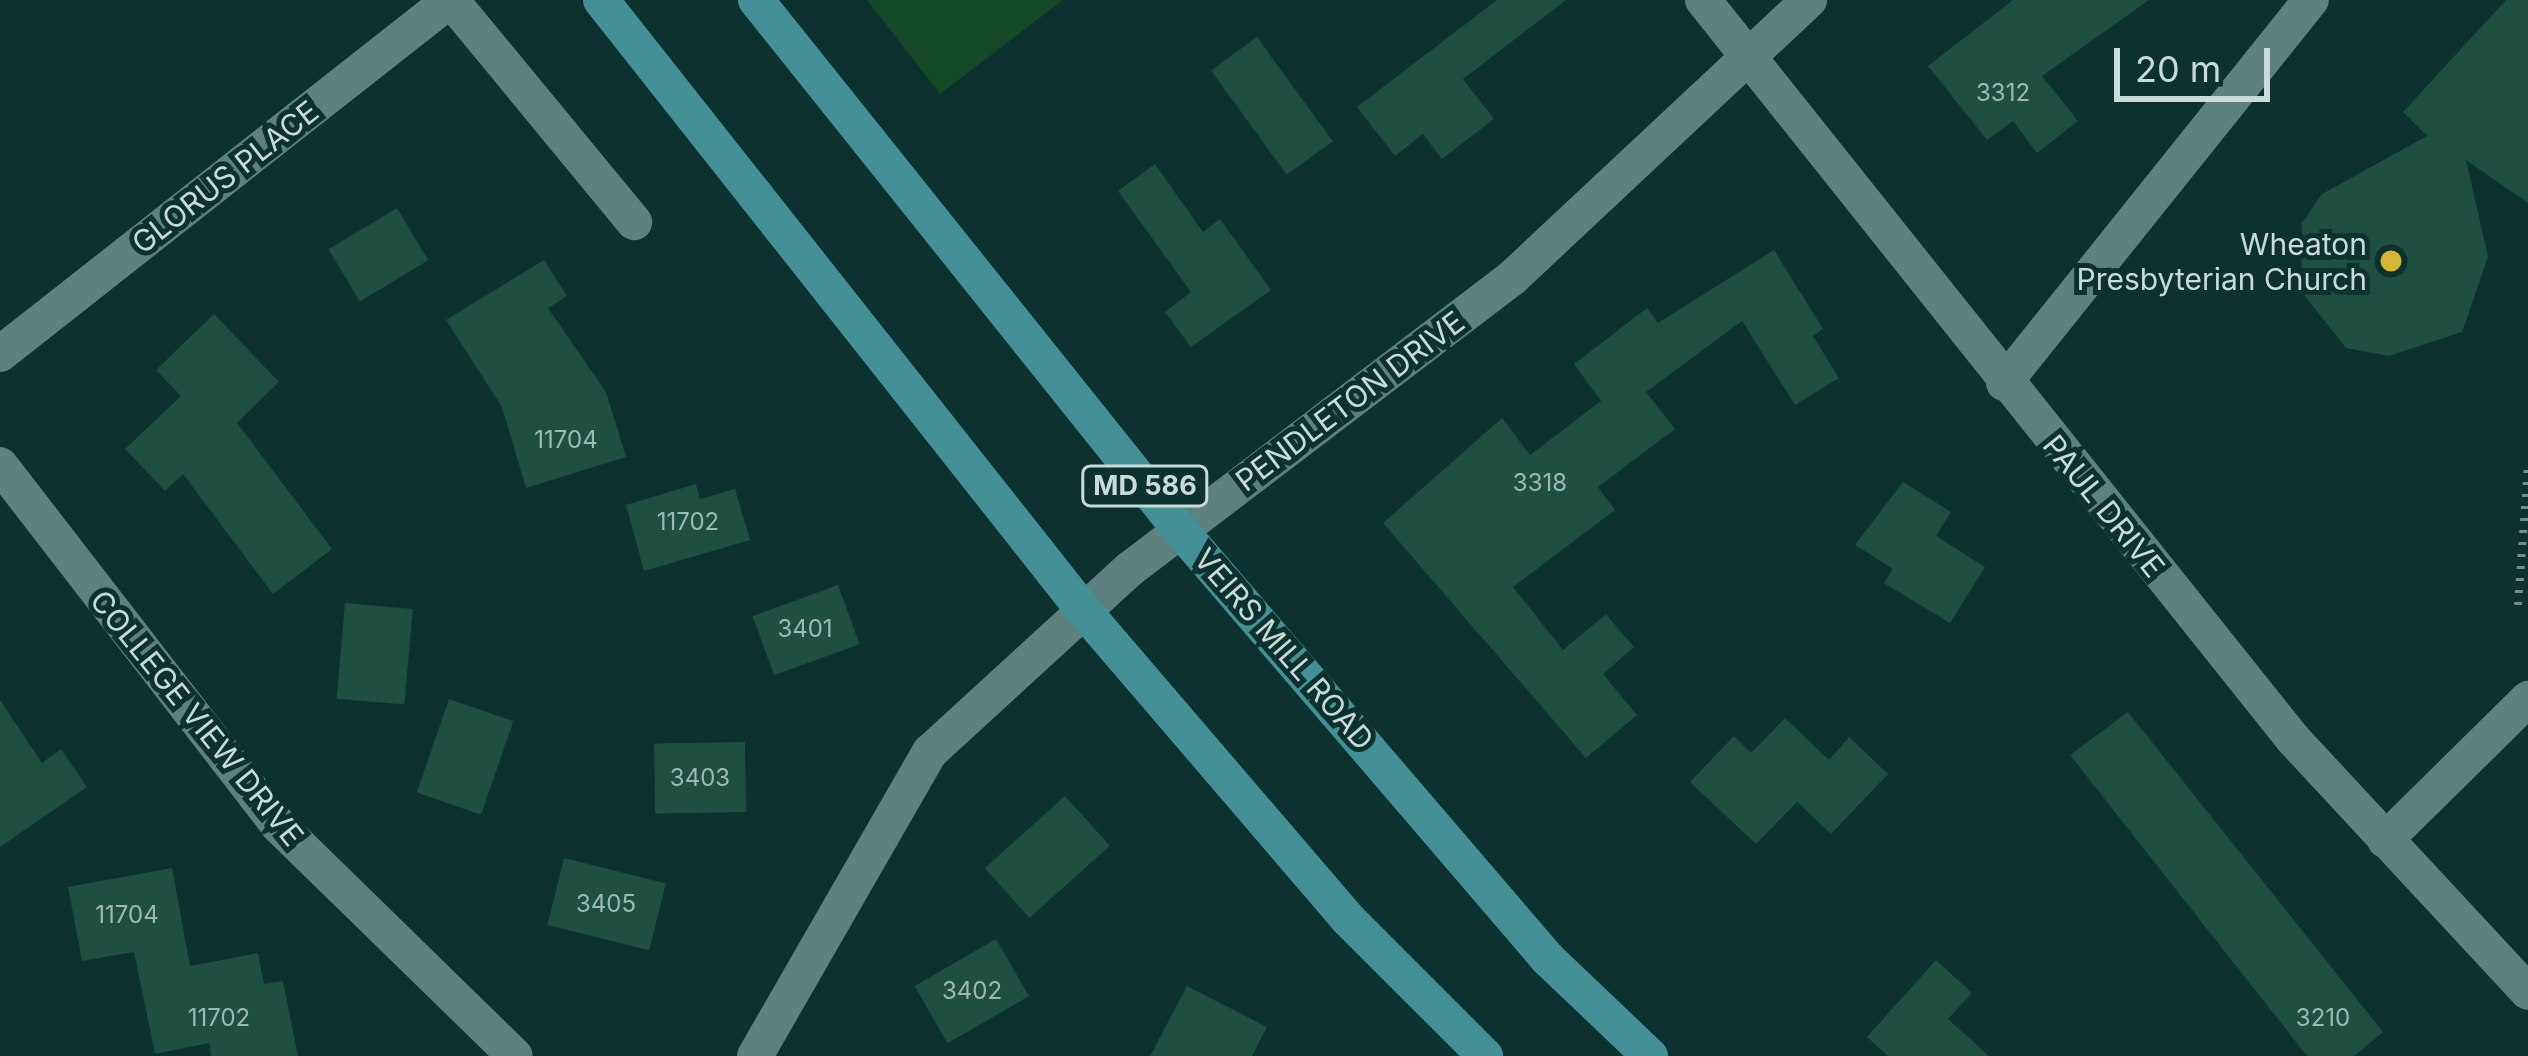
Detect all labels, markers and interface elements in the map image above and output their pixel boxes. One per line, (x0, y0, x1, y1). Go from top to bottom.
scale bar (2120, 24, 2276, 98)
text: 20 m (2135, 47, 2221, 91)
house number: 3312 (1976, 79, 2030, 107)
street label: GLORUS PLACE (125, 93, 325, 261)
place label: Wheaton Presbyterian Church (2077, 226, 2367, 296)
marker: Wheaton Presbyterian Church (2378, 248, 2404, 274)
street label: PENDLETON DRIVE (1229, 303, 1471, 499)
house number: 11704 (534, 426, 598, 454)
street label: PAUL DRIVE (2036, 428, 2172, 584)
road number: MD 586 (1079, 465, 1211, 507)
house number: 3318 (1513, 469, 1567, 497)
house number: 11702 (657, 508, 719, 536)
street label: VEIRS MILL ROAD (1187, 541, 1381, 757)
street label: COLLEGE VIEW DRIVE (83, 583, 311, 853)
house number: 3401 (777, 615, 833, 643)
house number: 3403 (670, 764, 730, 792)
house number: 3405 (576, 890, 636, 918)
house number: 11704 (95, 901, 159, 929)
house number: 3402 (942, 977, 1002, 1005)
house number: 11702 (188, 1004, 250, 1032)
house number: 3210 (2296, 1004, 2350, 1032)

